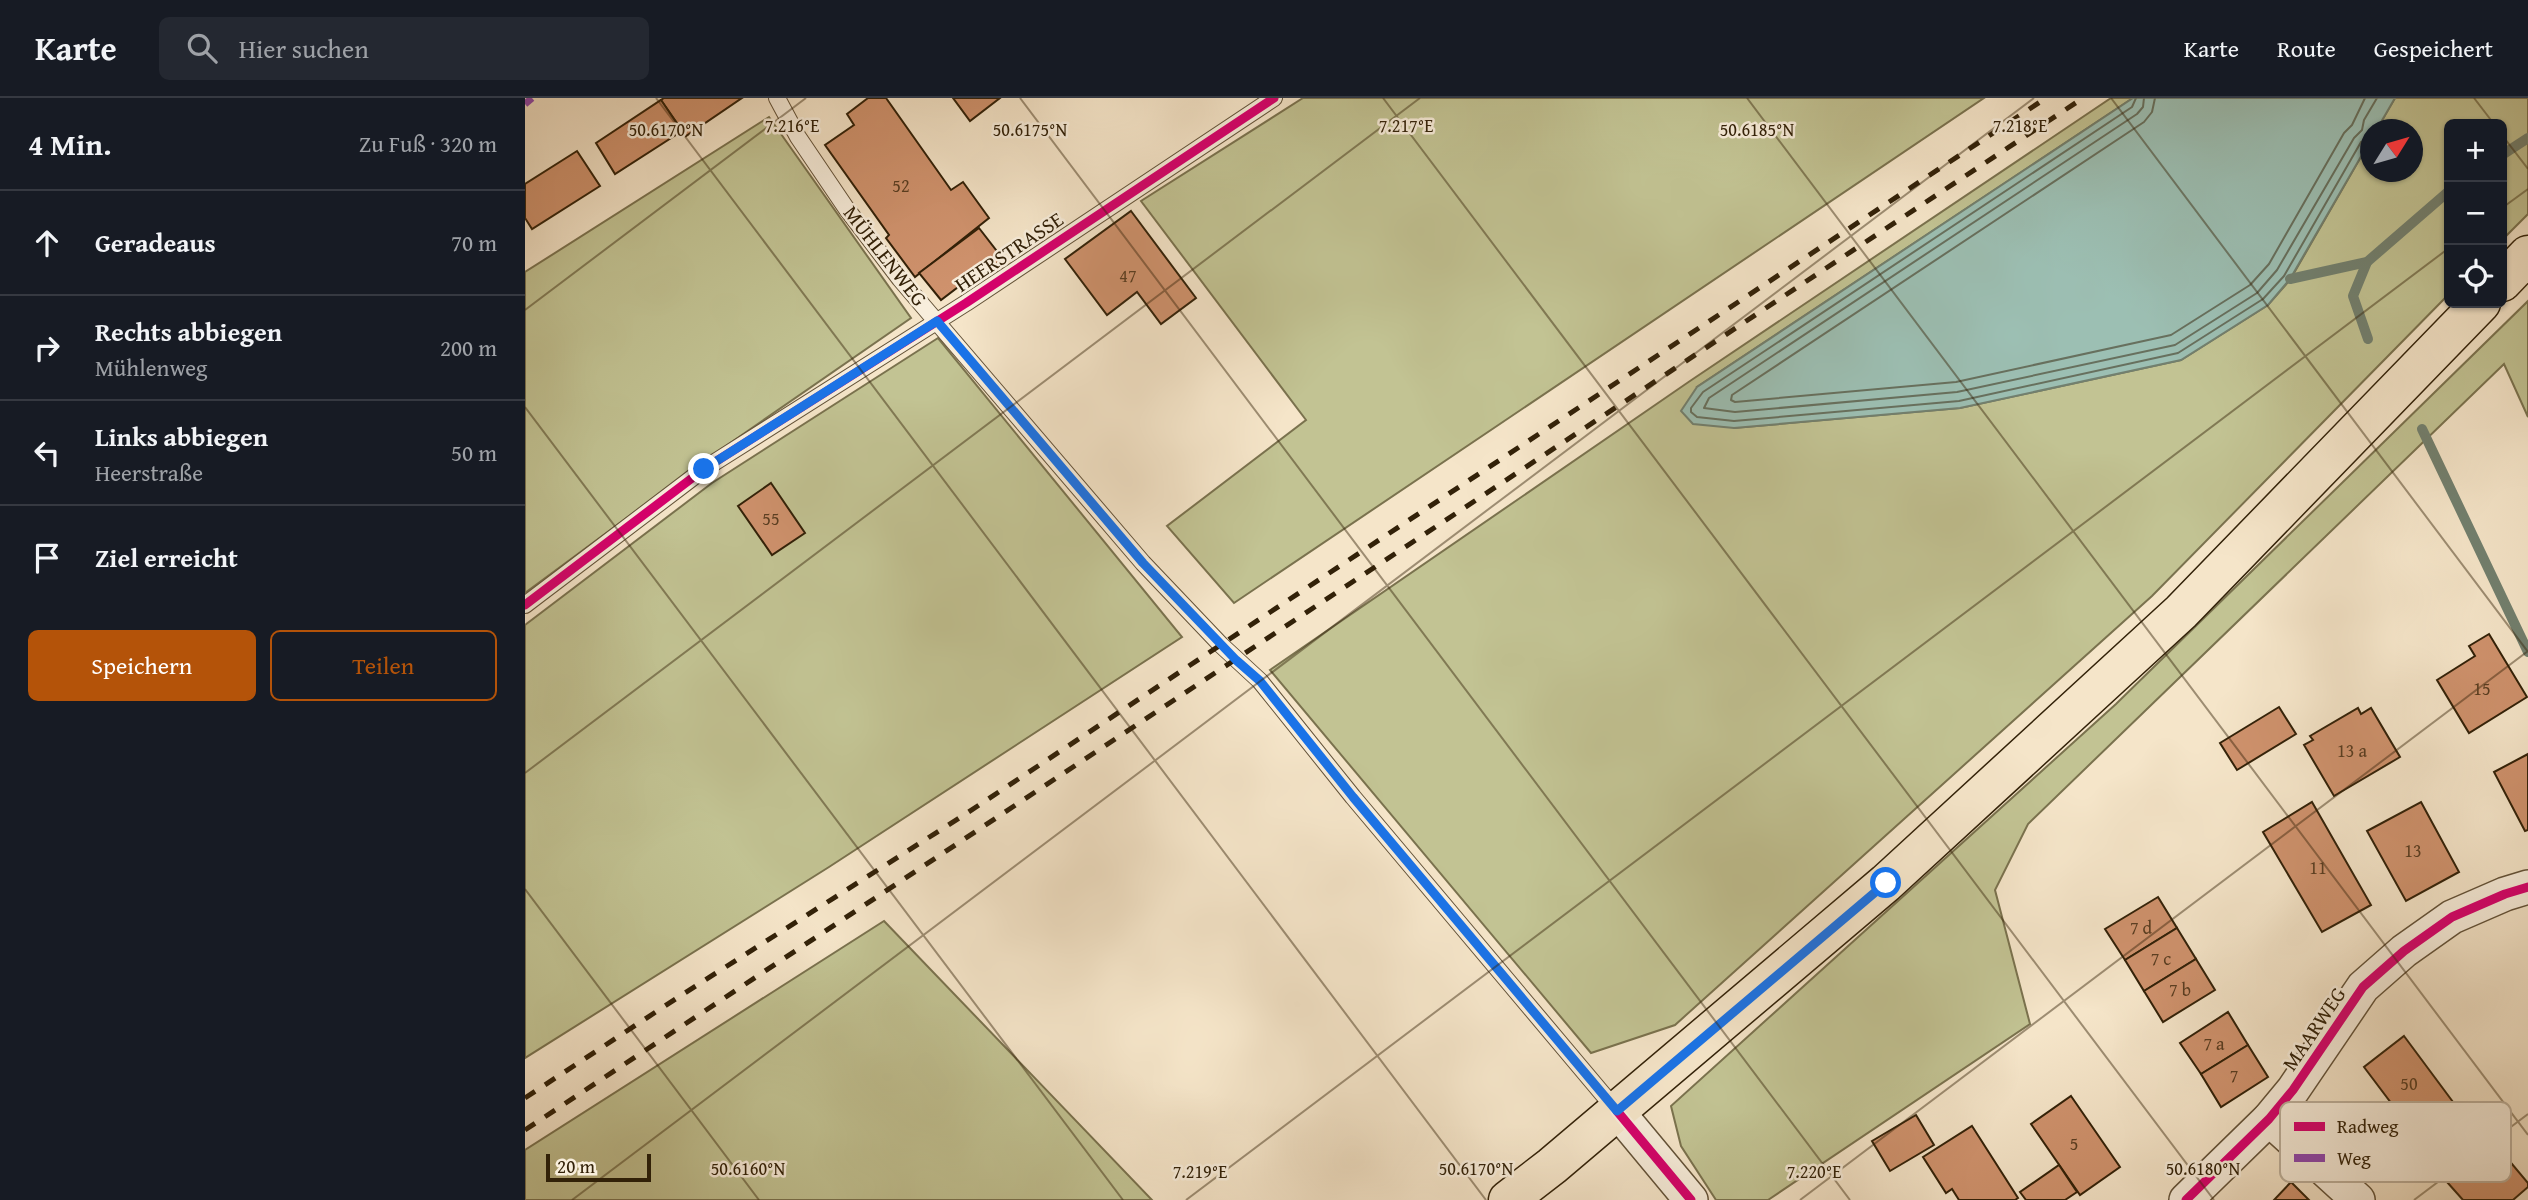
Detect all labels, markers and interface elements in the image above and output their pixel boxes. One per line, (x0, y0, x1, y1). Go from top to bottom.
search box (159, 17, 649, 80)
text: Karte (35, 24, 117, 72)
icon: search (183, 29, 221, 67)
text: Hier suchen (239, 29, 369, 68)
text: Karte (2184, 31, 2239, 66)
text: Route (2277, 31, 2336, 66)
text: Gespeichert (2374, 31, 2493, 66)
text: 7.216°E (765, 112, 819, 139)
text: 7.217°E (1379, 112, 1433, 139)
text: 7.218°E (1993, 112, 2047, 139)
text: 50.6170°N (629, 116, 704, 143)
text: 50.6175°N (993, 116, 1068, 143)
text: 50.6185°N (1720, 116, 1795, 143)
north arrow (2360, 119, 2423, 182)
map controls (2444, 119, 2507, 308)
button: + (2444, 119, 2507, 182)
text: 4 Min. (28, 122, 111, 166)
text: Zu Fuß · 320 m (359, 127, 497, 160)
house number: 52 (892, 172, 910, 199)
button: − (2444, 182, 2507, 245)
street label: MÜHLENWEG (836, 199, 935, 313)
street label: HEERSTRASSE (948, 204, 1070, 299)
text: Geradeaus (95, 223, 216, 262)
icon: ahead (28, 224, 66, 262)
text: 70 m (451, 226, 497, 259)
button: locate (2444, 245, 2507, 308)
house number: 47 (1119, 262, 1137, 289)
text: Rechts abbiegen (95, 312, 282, 351)
icon: right (28, 329, 66, 367)
text: 200 m (440, 331, 497, 364)
text: Mühlenweg (95, 351, 207, 384)
text: Links abbiegen (95, 417, 268, 456)
icon: left (28, 434, 66, 472)
text: 50 m (451, 436, 497, 469)
route end (688, 453, 719, 484)
text: Heerstraße (95, 456, 203, 489)
house number: 55 (762, 505, 780, 532)
text: Ziel erreicht (95, 538, 238, 577)
icon: arrive (28, 539, 66, 577)
button: Speichern (28, 630, 256, 701)
button: Teilen (270, 630, 497, 701)
house number: 15 (2473, 675, 2491, 702)
house number: 13 a (2337, 737, 2367, 764)
house number: 13 (2404, 837, 2422, 864)
house number: 11 (2309, 854, 2327, 881)
route start (1870, 867, 1901, 898)
house number: 7 d (2130, 914, 2153, 941)
house number: 7 c (2151, 945, 2171, 972)
house number: 7 b (2169, 976, 2191, 1003)
street label: MAARWEG (2274, 981, 2353, 1077)
house number: 7 a (2203, 1030, 2225, 1057)
house number: 7 (2230, 1062, 2238, 1089)
house number: 50 (2400, 1070, 2418, 1097)
legend (2280, 1102, 2511, 1182)
text: Radweg (2337, 1112, 2399, 1140)
house number: 5 (2070, 1130, 2078, 1157)
text: Weg (2337, 1144, 2371, 1172)
scale bar (546, 1151, 651, 1183)
text: 20 m (557, 1152, 595, 1180)
text: 50.6160°N (711, 1155, 786, 1182)
text: 50.6170°N (1439, 1155, 1514, 1182)
text: 50.6180°N (2166, 1155, 2241, 1182)
text: 7.219°E (1173, 1158, 1227, 1185)
text: 7.220°E (1787, 1158, 1841, 1185)

